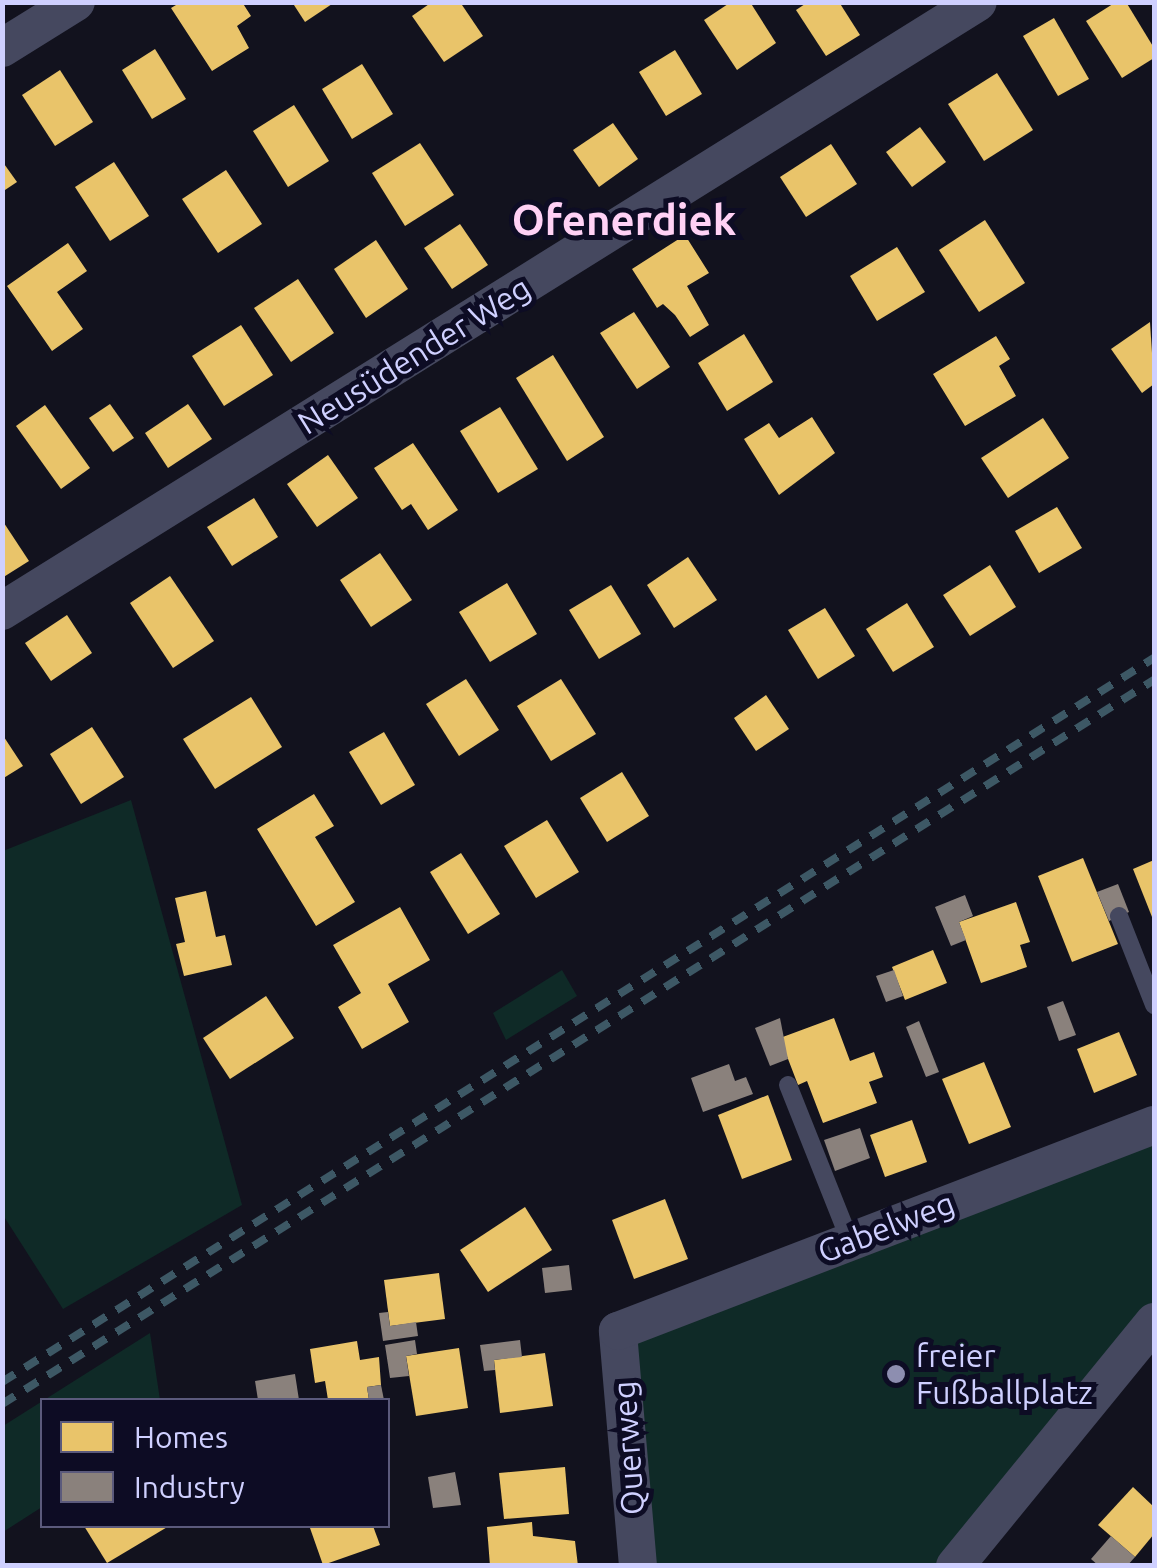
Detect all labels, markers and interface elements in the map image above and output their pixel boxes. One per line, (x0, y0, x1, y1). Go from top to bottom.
district label: Ofenerdiek (512, 195, 736, 245)
street label: Neusüdender Weg (291, 268, 537, 442)
street label: Gabelweg (812, 1183, 960, 1271)
place label: freier Fußballplatz (916, 1337, 1093, 1412)
marker: freier Fußballplatz (885, 1363, 907, 1385)
street label: Querweg (604, 1380, 652, 1516)
legend (40, 1398, 390, 1528)
text: Homes (134, 1420, 228, 1454)
text: Industry (134, 1470, 245, 1504)

